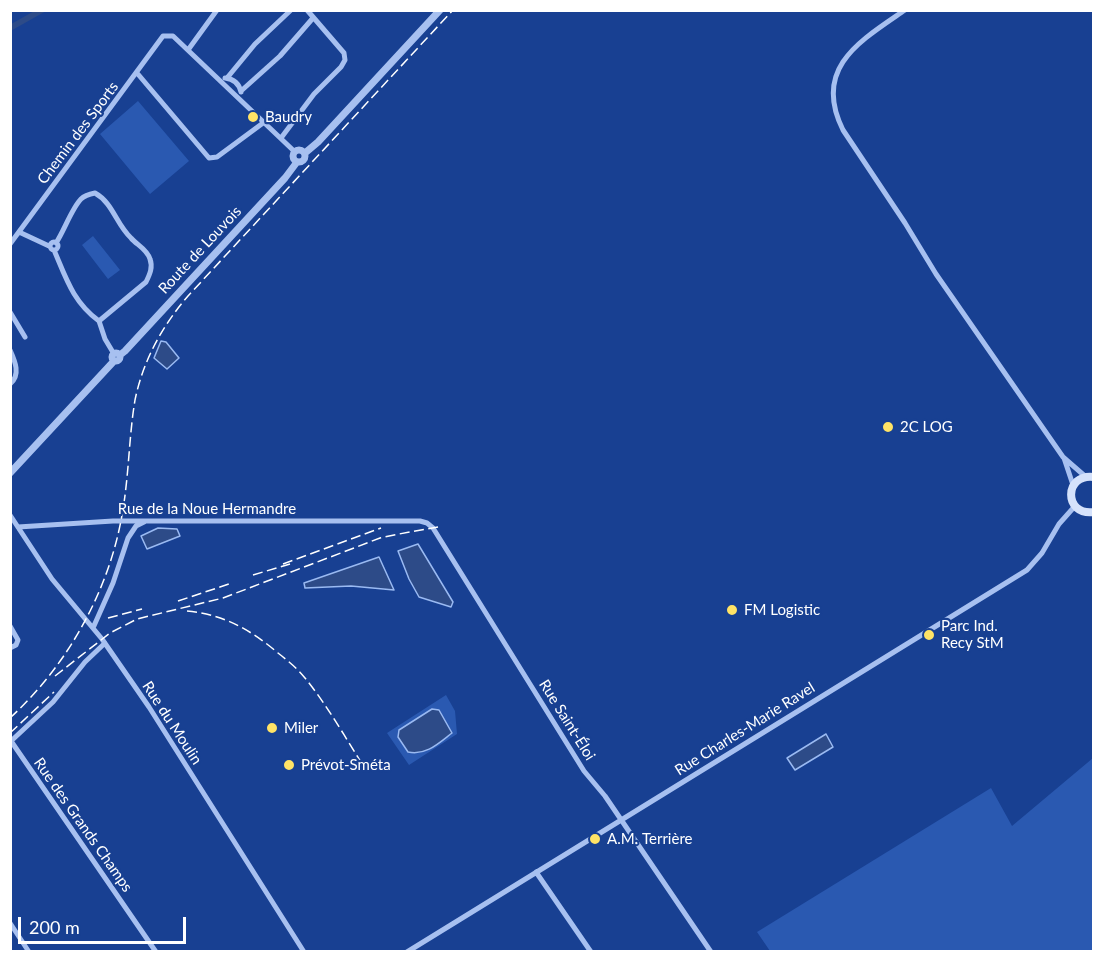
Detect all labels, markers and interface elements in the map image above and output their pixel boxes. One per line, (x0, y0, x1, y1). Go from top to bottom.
street label: Chemin des Sports (34, 78, 122, 188)
place label: Baudry (265, 108, 312, 126)
marker: Baudry (246, 110, 260, 124)
street label: Route de Louvois (155, 202, 245, 298)
place label: 2C LOG (900, 418, 953, 436)
marker: 2C LOG (881, 420, 895, 434)
street label: Rue de la Noue Hermandre (118, 500, 296, 518)
place label: FM Logistic (744, 601, 820, 619)
marker: FM Logistic (725, 603, 739, 617)
place label: Parc Ind. Recy StM (941, 617, 1004, 652)
marker: Parc Ind. Recy StM (922, 628, 936, 642)
street label: Rue Saint-Éloi (535, 676, 599, 764)
street label: Rue du Moulin (138, 678, 206, 768)
street label: Rue Charles-Marie Ravel (672, 679, 818, 779)
place label: Miler (284, 719, 318, 737)
marker: Miler (265, 721, 279, 735)
street label: Rue des Grands Champs (30, 754, 136, 896)
place label: Prévot-Sméta (301, 756, 391, 774)
marker: Prévot-Sméta (282, 758, 296, 772)
place label: A.M. Terrière (607, 830, 692, 848)
marker: A.M. Terrière (588, 832, 602, 846)
scale bar (21, 905, 189, 943)
text: 200 m (29, 916, 80, 938)

